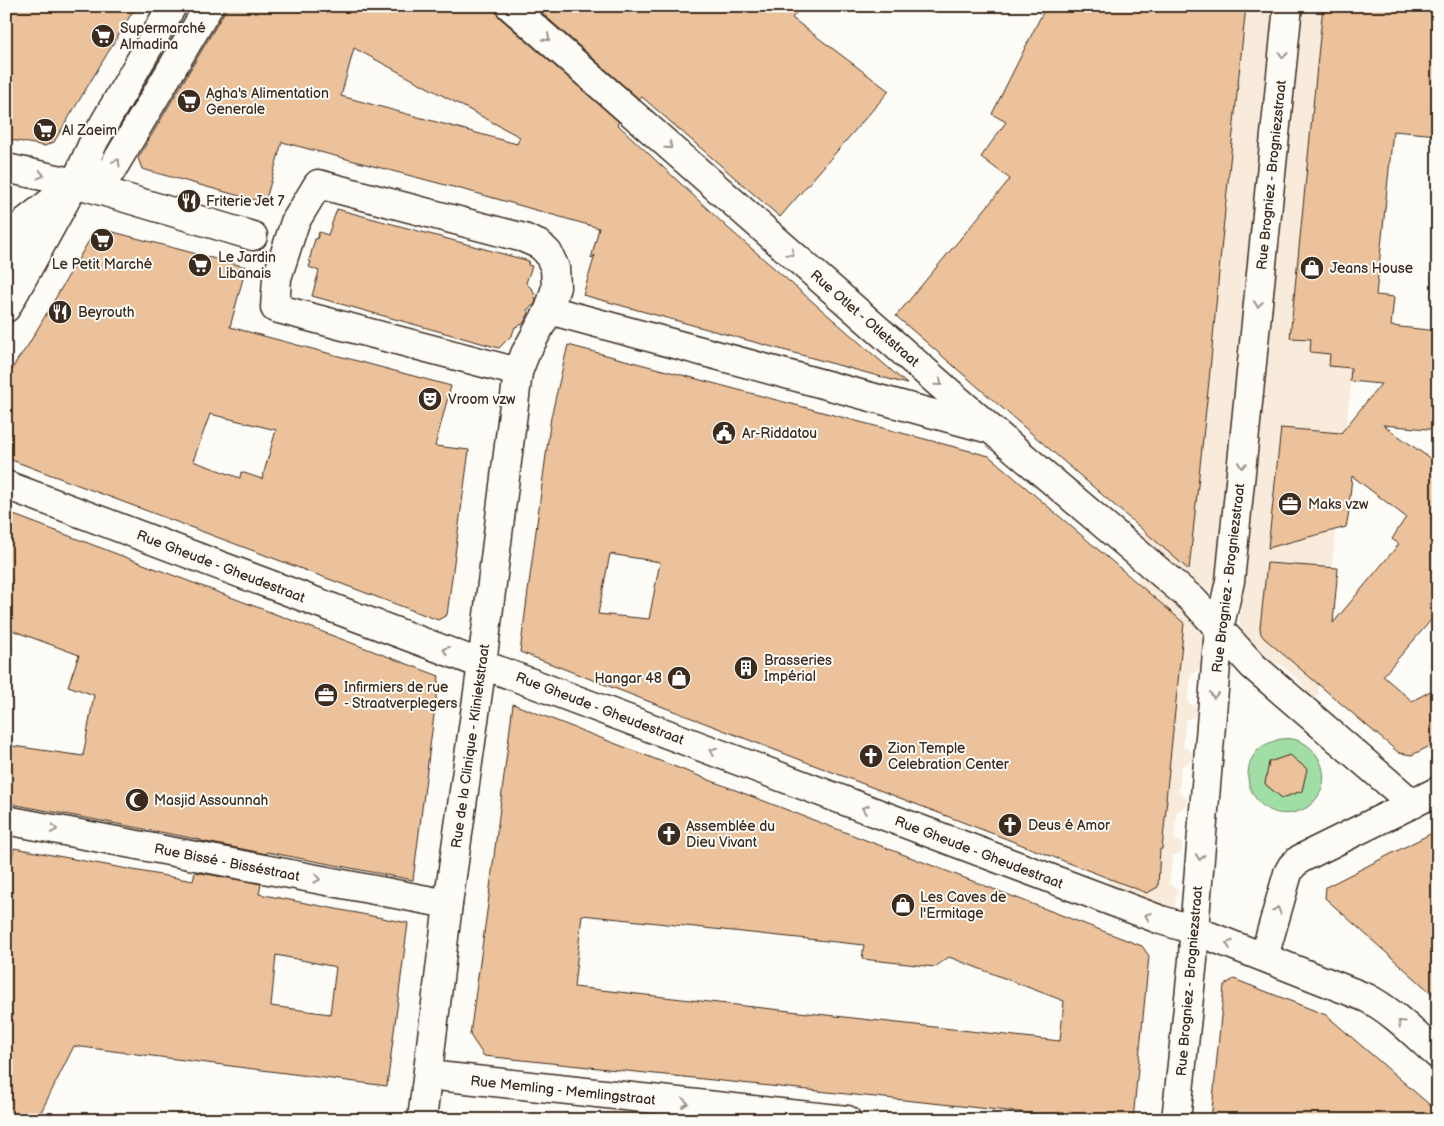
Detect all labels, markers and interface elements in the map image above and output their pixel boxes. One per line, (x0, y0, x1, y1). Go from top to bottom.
place label: Supermarché Almadina (120, 20, 206, 53)
supermarket icon: Supermarché Almadina (90, 23, 116, 49)
one-way arrow (541, 33, 550, 41)
one-way arrow (1278, 51, 1289, 59)
street label: Rue Brogniez - Brogniezstraat (1253, 79, 1290, 271)
place label: Agha's Alimentation Generale (206, 85, 329, 118)
supermarket icon: Agha's Alimentation Generale (176, 88, 202, 114)
supermarket icon: Al Zaeim (32, 117, 58, 143)
place label: Al Zaeim (62, 122, 117, 139)
one-way arrow (663, 140, 672, 149)
one-way arrow (110, 158, 120, 167)
one-way arrow (36, 169, 45, 180)
restaurant icon: Friterie Jet 7 (176, 188, 202, 214)
place label: Friterie Jet 7 (206, 193, 285, 210)
supermarket icon: Le Petit Marché (89, 227, 115, 253)
one-way arrow (786, 247, 795, 256)
place label: Le Jardin Libanais (218, 249, 276, 282)
supermarket icon: Le Jardin Libanais (187, 252, 213, 278)
shop icon: Jeans House (1299, 255, 1325, 281)
place label: Le Petit Marché (52, 256, 153, 273)
place label: Jeans House (1330, 260, 1413, 277)
street label: Rue Otlet - Otletstraat (807, 266, 923, 371)
restaurant icon: Beyrouth (47, 299, 73, 325)
one-way arrow (1253, 300, 1264, 308)
place label: Beyrouth (78, 304, 135, 321)
one-way arrow (934, 378, 943, 387)
theatre icon: Vroom vzw (417, 386, 443, 412)
place label: Vroom vzw (448, 391, 516, 408)
public building icon: Ar-Riddatou (711, 420, 737, 446)
place label: Ar-Riddatou (742, 425, 817, 442)
one-way arrow (1237, 461, 1248, 469)
street label: Rue Brogniez - Brogniezstraat (1208, 482, 1249, 674)
office icon: Maks vzw (1277, 491, 1303, 517)
place label: Maks vzw (1308, 496, 1369, 513)
street label: Rue Gheude - Gheudestraat (134, 526, 308, 607)
street label: Rue de la Clinique - Kliniekstraat (448, 642, 493, 849)
one-way arrow (443, 646, 451, 656)
place label: Brasseries Impérial (764, 652, 832, 685)
building icon: Brasseries Impérial (733, 655, 759, 681)
shop icon: Hangar 48 (666, 665, 692, 691)
street label: Rue Gheude - Gheudestraat (513, 668, 687, 749)
place label: Hangar 48 (594, 670, 662, 687)
place label: Infirmiers de rue - Straatverplegers (344, 679, 458, 712)
office icon: Infirmiers de rue - Straatverplegers (313, 682, 339, 708)
one-way arrow (1209, 691, 1220, 699)
place label: Zion Temple Celebration Center (887, 740, 1010, 773)
church icon: Zion Temple Celebration Center (858, 743, 884, 769)
one-way arrow (709, 747, 718, 757)
mosque icon: Masjid Assounnah (124, 787, 150, 813)
place label: Masjid Assounnah (154, 792, 269, 809)
one-way arrow (861, 804, 870, 815)
street label: Rue Gheude - Gheudestraat (892, 812, 1066, 893)
church icon: Deus é Amor (997, 812, 1023, 838)
place label: Deus é Amor (1028, 817, 1111, 834)
place label: Assemblée du Dieu Vivant (686, 818, 775, 851)
church icon: Assemblée du Dieu Vivant (656, 821, 682, 847)
one-way arrow (50, 823, 59, 834)
street label: Rue Bissé - Bisséstraat (153, 840, 302, 885)
one-way arrow (1195, 853, 1206, 861)
one-way arrow (313, 873, 321, 883)
street label: Rue Brogniez - Brogniezstraat (1173, 885, 1206, 1077)
place label: Les Caves de l'Ermitage (920, 889, 1006, 922)
shop icon: Les Caves de l'Ermitage (890, 892, 916, 918)
one-way arrow (1272, 907, 1282, 915)
one-way arrow (1144, 912, 1153, 922)
one-way arrow (1225, 940, 1234, 950)
one-way arrow (1398, 1020, 1407, 1029)
street label: Rue Memling - Memlingstraat (469, 1072, 657, 1109)
one-way arrow (682, 1097, 690, 1108)

